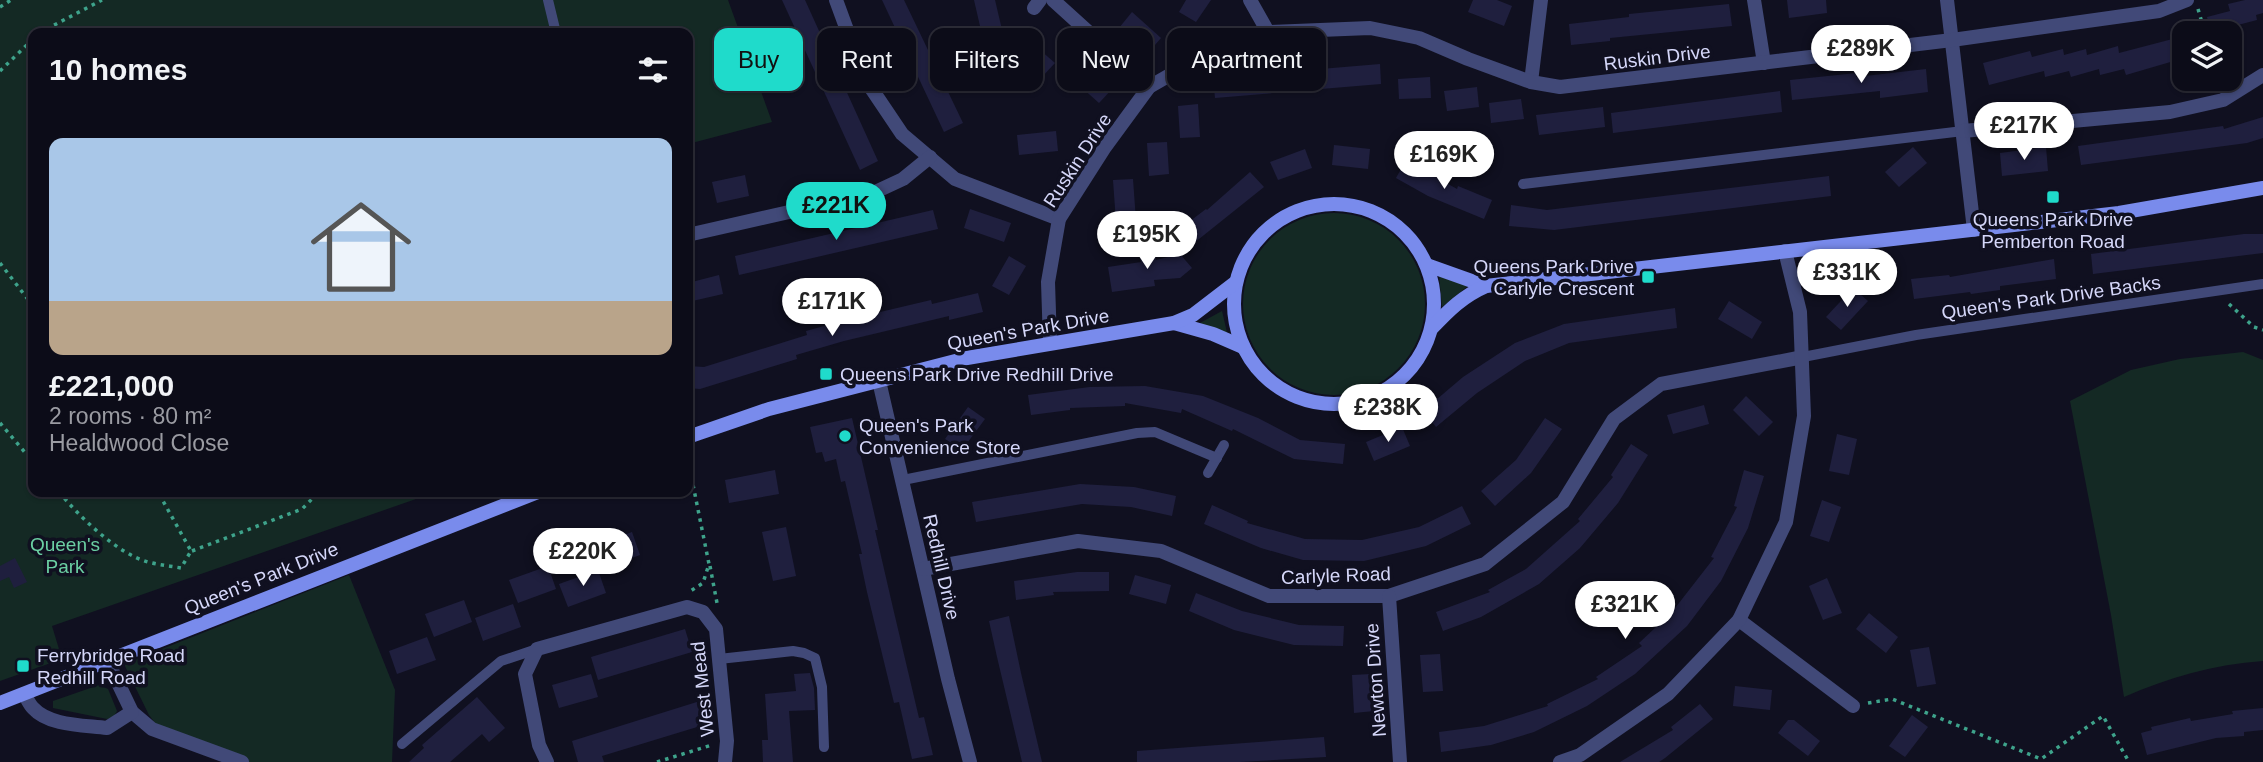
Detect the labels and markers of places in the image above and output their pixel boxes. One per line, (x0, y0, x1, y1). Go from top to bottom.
pin: £289K (1812, 25, 1910, 85)
pin: £217K (1975, 102, 2073, 162)
pin: £169K (1395, 132, 1493, 191)
pin: £221K (787, 182, 885, 242)
marker: Queens Park Drive Pemberton Road (2045, 189, 2061, 205)
place label: Queens Park Drive Pemberton Road (1973, 209, 2133, 252)
pin: £195K (1098, 212, 1196, 271)
pin: £331K (1798, 250, 1896, 309)
place label: Queens Park Drive Carlyle Crescent (1473, 256, 1635, 299)
marker: Queens Park Drive Carlyle Crescent (1640, 269, 1656, 285)
pin: £171K (783, 278, 881, 338)
place label: Queens Park Drive Redhill Drive (840, 364, 1114, 385)
marker: Queens Park Drive Redhill Drive (818, 366, 834, 382)
pin: £238K (1339, 384, 1437, 444)
place label: Queen's Park Convenience Store (859, 415, 1021, 458)
marker: Queen's Park Convenience Store (837, 428, 853, 444)
pin: £220K (534, 528, 632, 588)
pin: £321K (1576, 582, 1674, 641)
place label: Ferrybridge Road Redhill Road (37, 645, 185, 688)
marker: Ferrybridge Road Redhill Road (15, 658, 31, 674)

